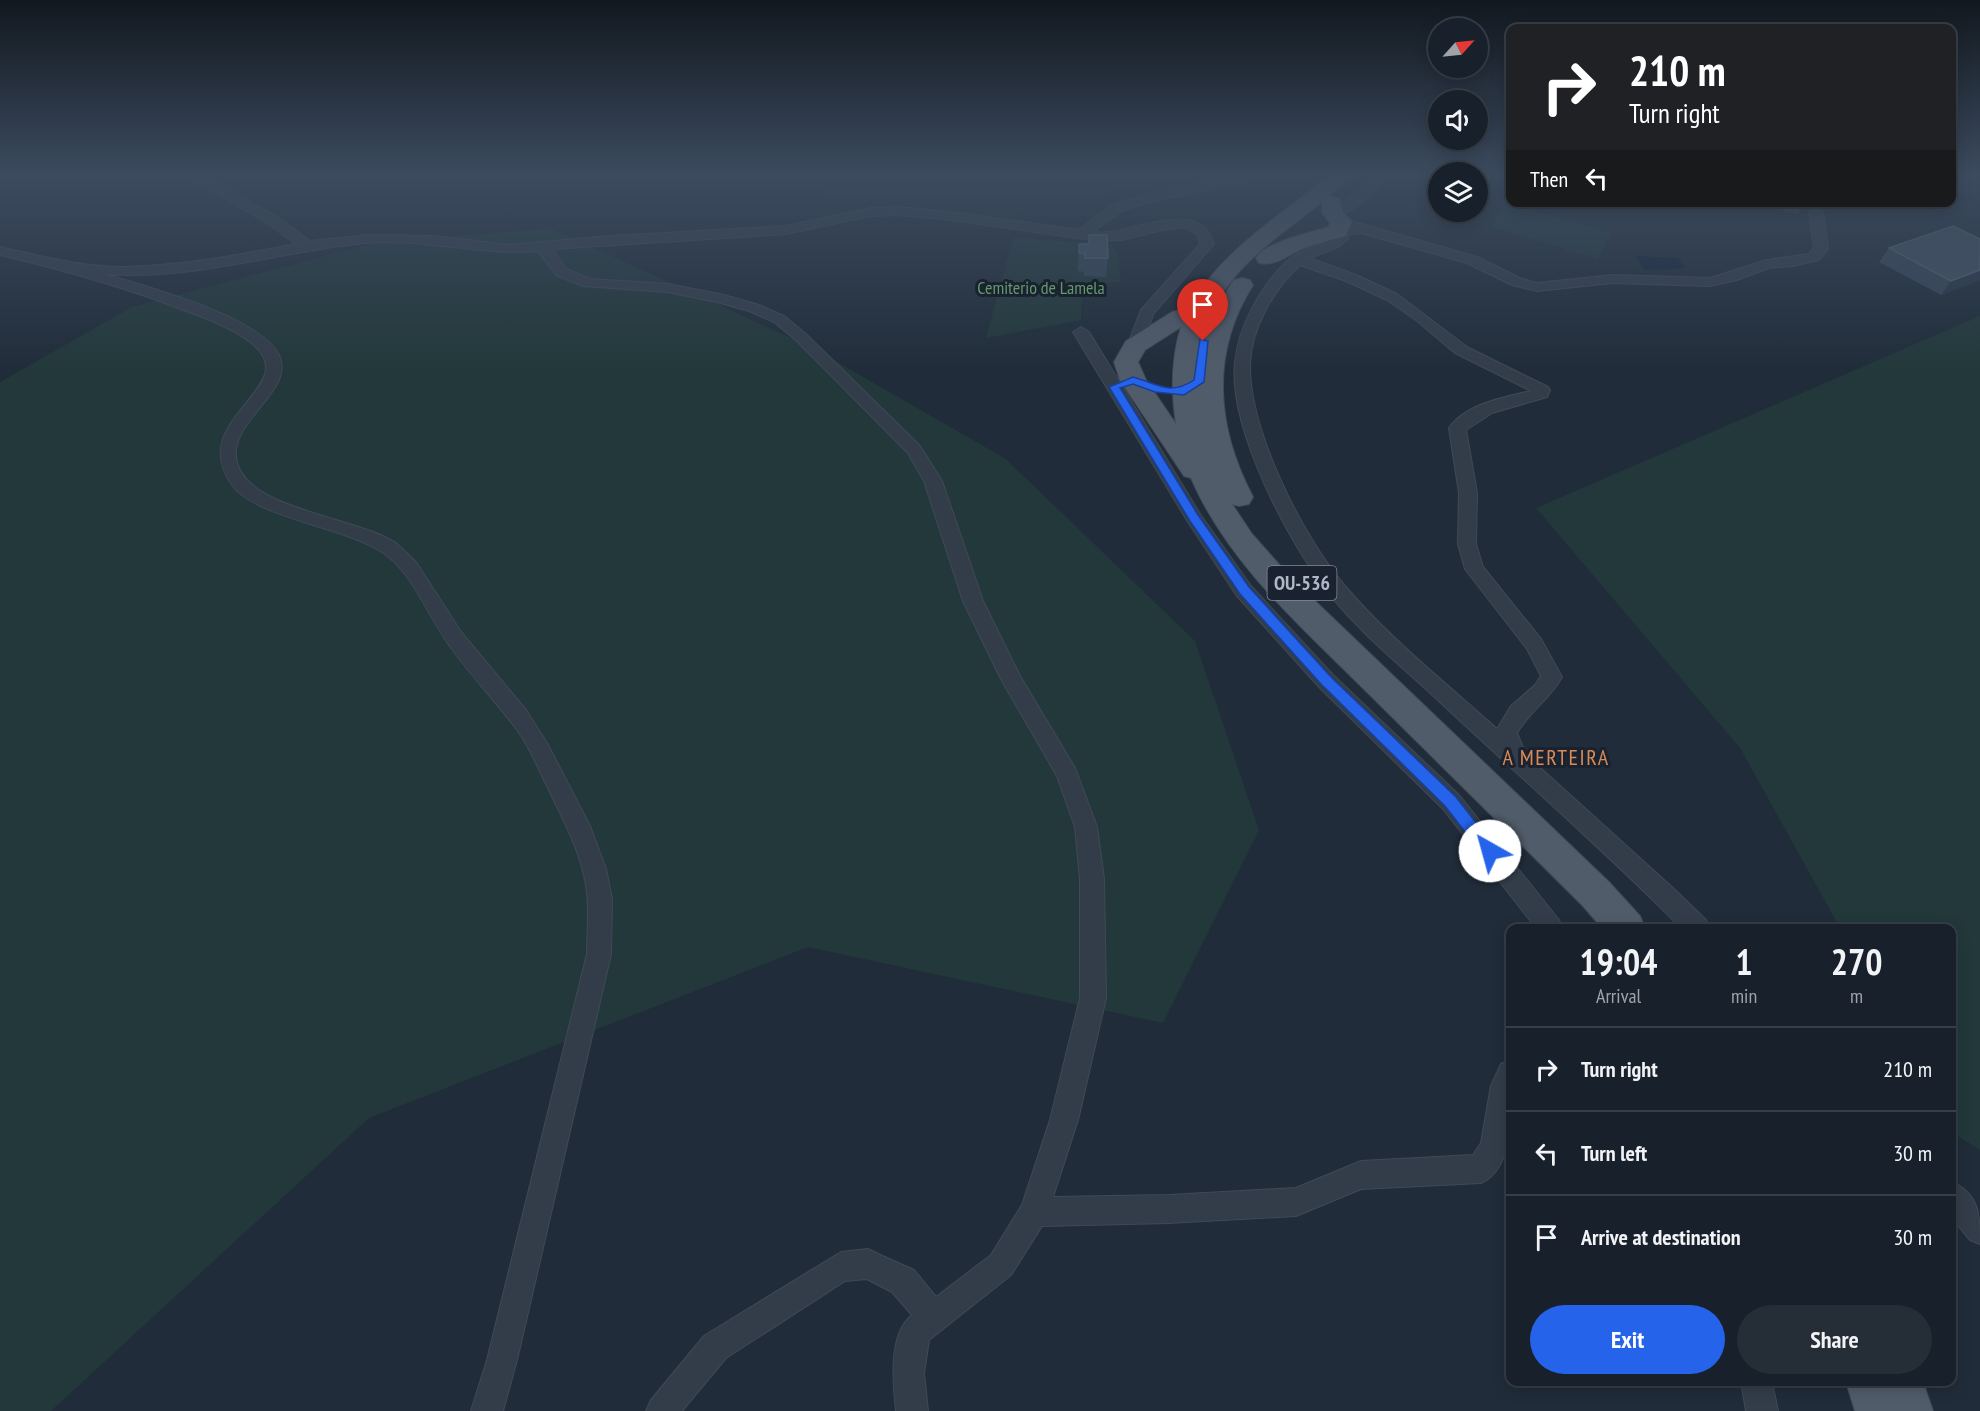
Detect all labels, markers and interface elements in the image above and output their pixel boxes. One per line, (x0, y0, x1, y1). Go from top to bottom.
north arrow (1428, 18, 1488, 78)
map controls (1428, 18, 1488, 222)
text: 210 m (1629, 43, 1726, 98)
icon: right (1530, 48, 1608, 126)
button: sound (1428, 90, 1488, 150)
text: Turn right (1629, 96, 1720, 130)
button: layers (1428, 162, 1488, 222)
icon: left (1580, 162, 1613, 195)
text: Then (1530, 165, 1568, 193)
park label: Cemiterio de Lamela (977, 276, 1105, 299)
pin (1177, 279, 1228, 341)
icon: arrive (1186, 288, 1219, 321)
road number: OU-536 (1268, 566, 1336, 600)
district label: A MERTEIRA (1502, 743, 1610, 771)
position arrow (1458, 819, 1522, 883)
text: 19:04 (1580, 938, 1657, 985)
text: 1 (1735, 938, 1753, 985)
text: 270 (1831, 938, 1882, 985)
text: Arrival (1596, 983, 1641, 1009)
text: min (1731, 983, 1757, 1009)
text: m (1850, 983, 1863, 1009)
icon: right (1530, 1053, 1563, 1086)
text: Turn right (1581, 1055, 1658, 1083)
text: 210 m (1883, 1055, 1932, 1083)
icon: left (1530, 1137, 1563, 1170)
text: Turn left (1581, 1139, 1647, 1167)
text: 30 m (1893, 1139, 1932, 1167)
icon: arrive (1530, 1221, 1563, 1254)
text: Arrive at destination (1581, 1223, 1741, 1251)
text: 30 m (1893, 1223, 1932, 1251)
button: Exit (1530, 1305, 1725, 1374)
button: Share (1737, 1305, 1932, 1374)

